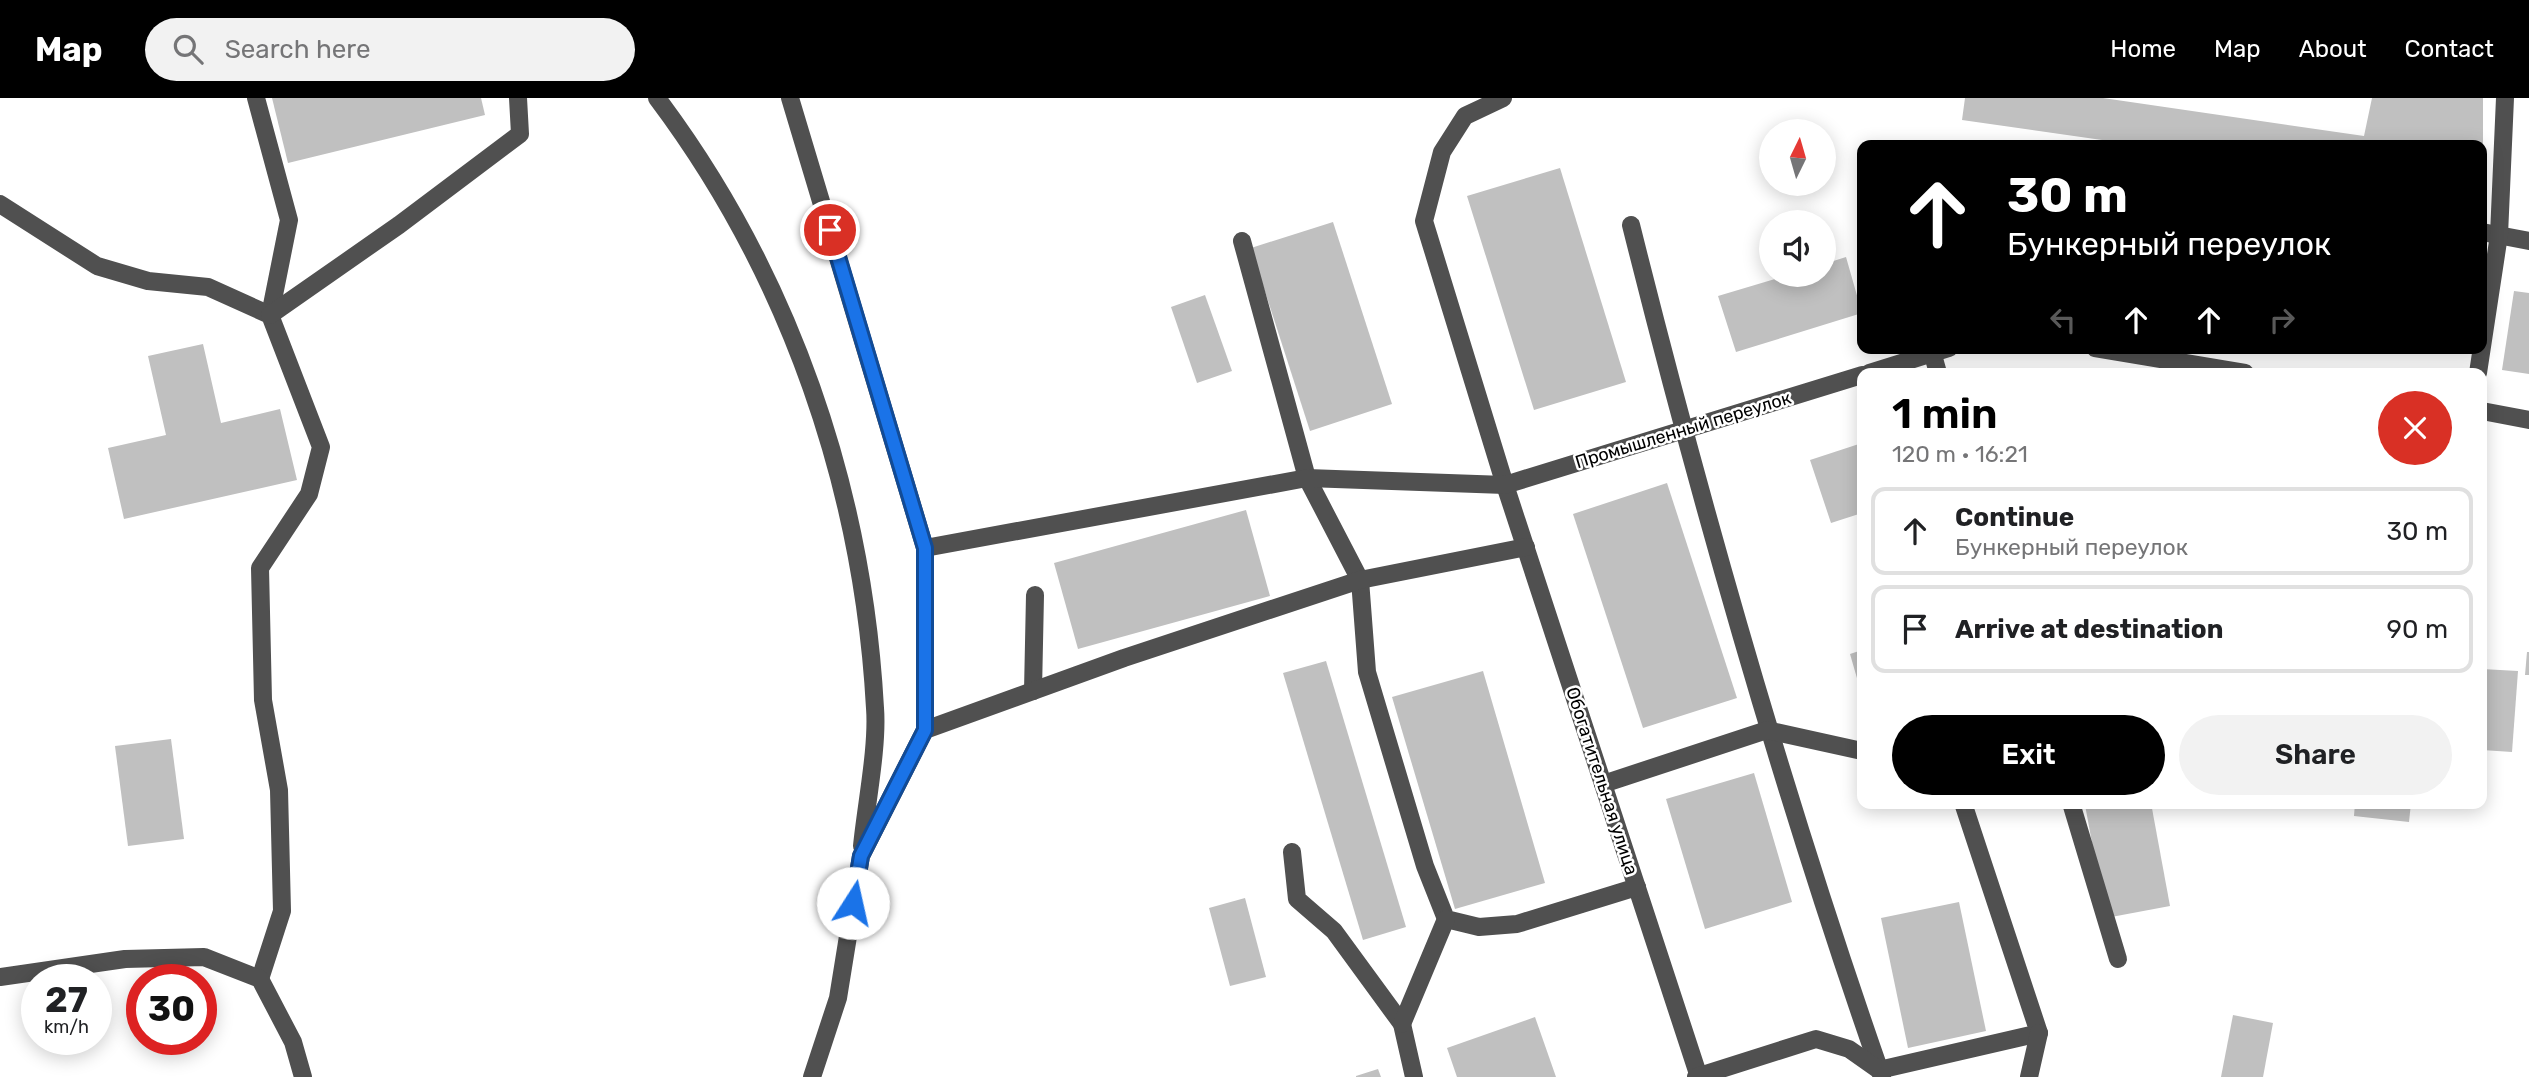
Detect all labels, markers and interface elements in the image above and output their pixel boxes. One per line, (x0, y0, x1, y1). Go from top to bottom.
search box (145, 18, 635, 81)
text: Map (35, 30, 103, 69)
icon: search (169, 30, 207, 68)
text: Search here (225, 34, 370, 65)
text: Home (2110, 35, 2176, 63)
text: Map (2214, 35, 2261, 63)
text: About (2299, 35, 2367, 63)
text: Contact (2405, 35, 2494, 63)
north arrow (1759, 119, 1836, 196)
map controls (1759, 119, 1836, 287)
text: 30 m (2007, 166, 2128, 224)
icon: ahead (1892, 168, 1983, 259)
pin (800, 200, 860, 260)
button: sound (1759, 210, 1836, 287)
icon: arrive (811, 211, 849, 249)
text: Бункерный переулок (2007, 225, 2331, 263)
icon: left (2044, 301, 2082, 339)
icon: ahead (2117, 301, 2155, 339)
icon: ahead (2190, 301, 2228, 339)
icon: right (2263, 301, 2301, 339)
street label: Промышленный переулок (1572, 387, 1794, 473)
text: 1 min (1892, 389, 1998, 439)
button: close (2378, 391, 2452, 465)
text: 120 m · 16:21 (1892, 440, 2028, 468)
text: Continue (1955, 502, 2074, 533)
icon: ahead (1896, 512, 1934, 550)
text: 30 m (2386, 516, 2448, 547)
text: Бункерный переулок (1955, 533, 2188, 561)
icon: arrive (1896, 610, 1934, 648)
text: Arrive at destination (1955, 614, 2223, 645)
text: 90 m (2387, 614, 2448, 645)
street label: Обогатительная улица (1561, 684, 1643, 878)
button: Exit (1892, 715, 2165, 795)
button: Share (2179, 715, 2452, 795)
position arrow (816, 866, 890, 940)
speed limit sign: 30 (126, 964, 217, 1055)
text: 27 (45, 979, 88, 1021)
text: km/h (44, 1016, 89, 1038)

